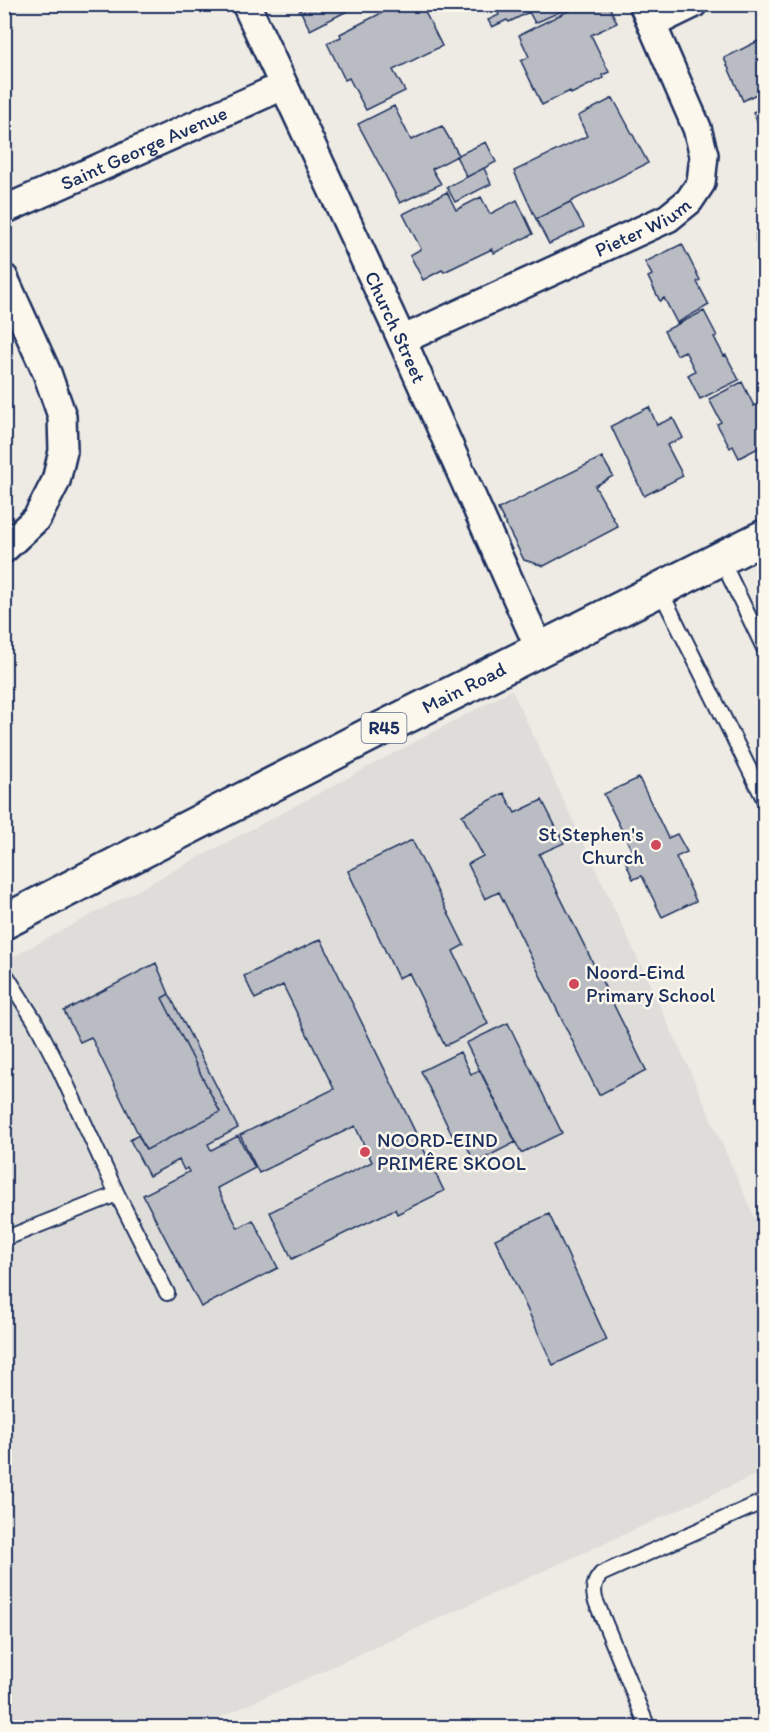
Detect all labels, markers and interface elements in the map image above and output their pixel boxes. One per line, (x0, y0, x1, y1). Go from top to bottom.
street label: Saint George Avenue (57, 100, 231, 195)
street label: Pieter Wium (591, 192, 696, 262)
street label: Church Street (360, 267, 432, 387)
street label: Main Road (418, 656, 510, 719)
road number: R45 (362, 713, 406, 743)
place label: St Stephen's Church (538, 822, 644, 869)
marker: St Stephen's Church (649, 838, 663, 852)
place label: Noord-Eind Primary School (586, 960, 716, 1007)
marker: Noord-Eind Primary School (567, 977, 581, 991)
place label: NOORD-EIND PRIMÊRE SKOOL (377, 1128, 526, 1175)
marker: NOORD-EIND PRIMÊRE SKOOL (358, 1145, 372, 1159)

